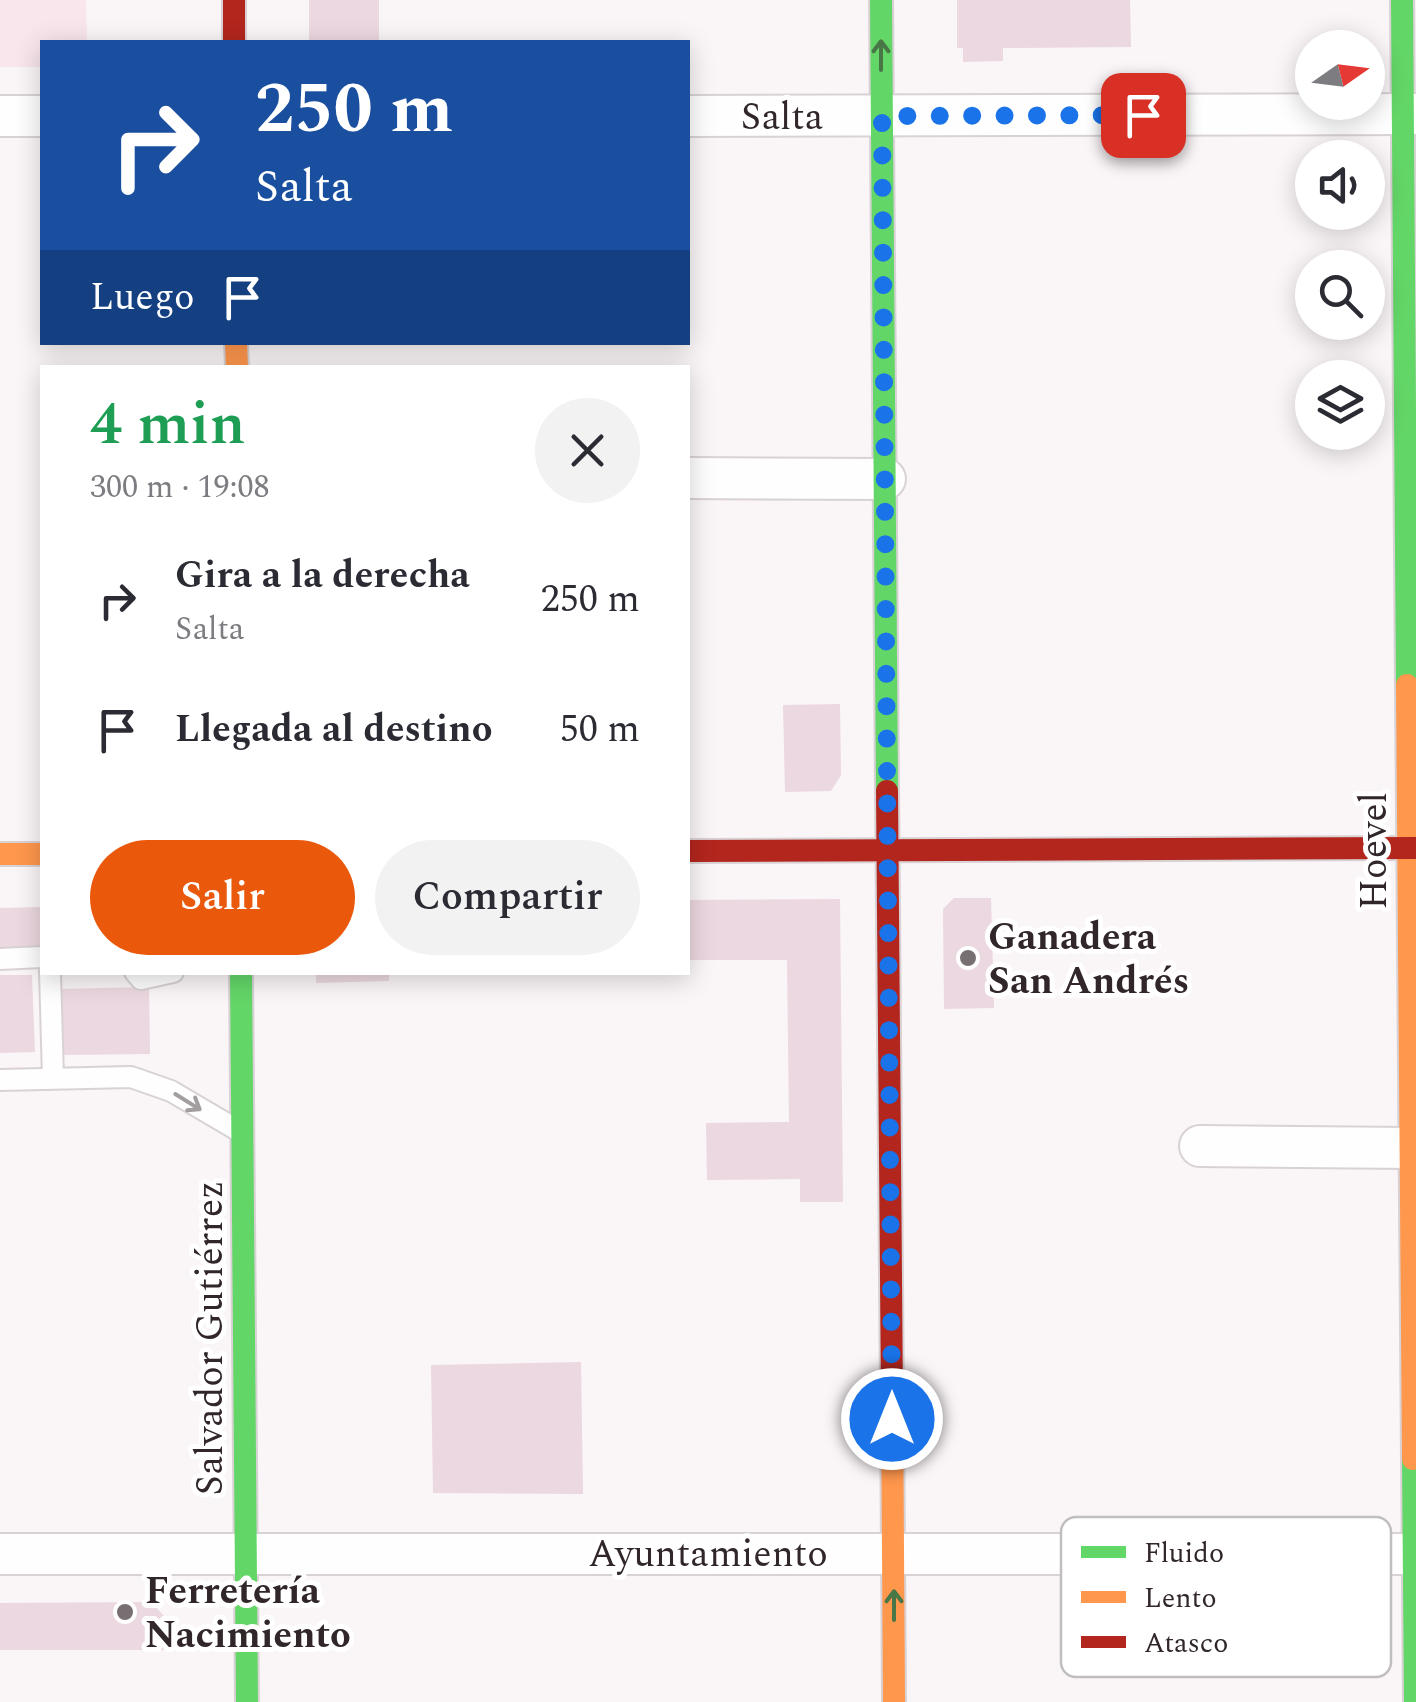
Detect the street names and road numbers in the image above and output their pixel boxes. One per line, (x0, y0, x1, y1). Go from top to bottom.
street label: Salta (741, 89, 824, 147)
street label: Hoevel (1346, 792, 1404, 910)
street label: Salvador Gutiérrez (182, 1181, 240, 1495)
street label: Ayuntamiento (588, 1526, 828, 1584)

